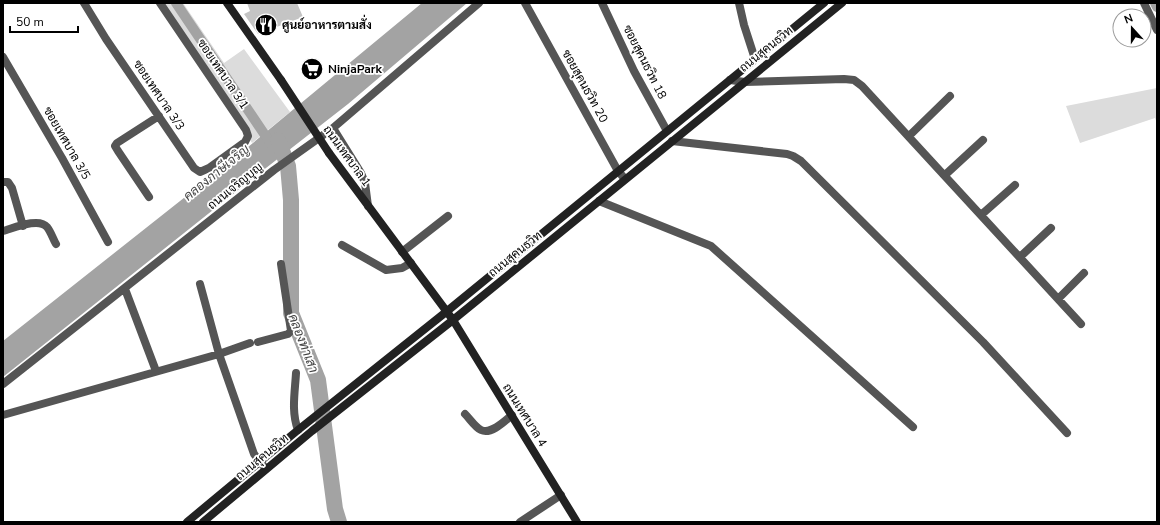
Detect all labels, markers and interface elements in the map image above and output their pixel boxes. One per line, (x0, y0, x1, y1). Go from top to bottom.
scale bar (10, 8, 78, 34)
north arrow (1112, 8, 1152, 48)
text: N (1122, 11, 1135, 28)
restaurant icon: ศูนย์อาหารตามสั่ง (253, 12, 279, 38)
text: 50 m (16, 14, 44, 30)
place label: ศูนย์อาหารตามสั่ง (282, 14, 372, 33)
street label: ซอยสุคนธวิท 18 (619, 22, 671, 102)
street label: ถนนสุคนธวิท (736, 22, 797, 76)
street label: ซอยเทศบาล 3/1 (194, 36, 252, 112)
street label: ซอยสุคนธวิท 20 (557, 47, 612, 126)
supermarket icon: NinjaPark (299, 56, 325, 82)
street label: ซอยเทศบาล 3/3 (130, 57, 188, 133)
place label: NinjaPark (328, 61, 383, 77)
street label: ซอยเทศบาล 3/5 (40, 104, 94, 182)
street label: ถนนเทศบาล 1 (319, 122, 375, 190)
water label: คลองภาษีเจริญ (179, 140, 254, 205)
street label: ถนนเจริญบุญ (204, 159, 266, 214)
street label: ถนนสุคนธวิท (485, 227, 546, 281)
water label: คลองท่าเสา (284, 311, 323, 375)
street label: ถนนเทศบาล 4 (499, 380, 551, 450)
street label: ถนนสุคนธวิท (232, 430, 293, 485)

